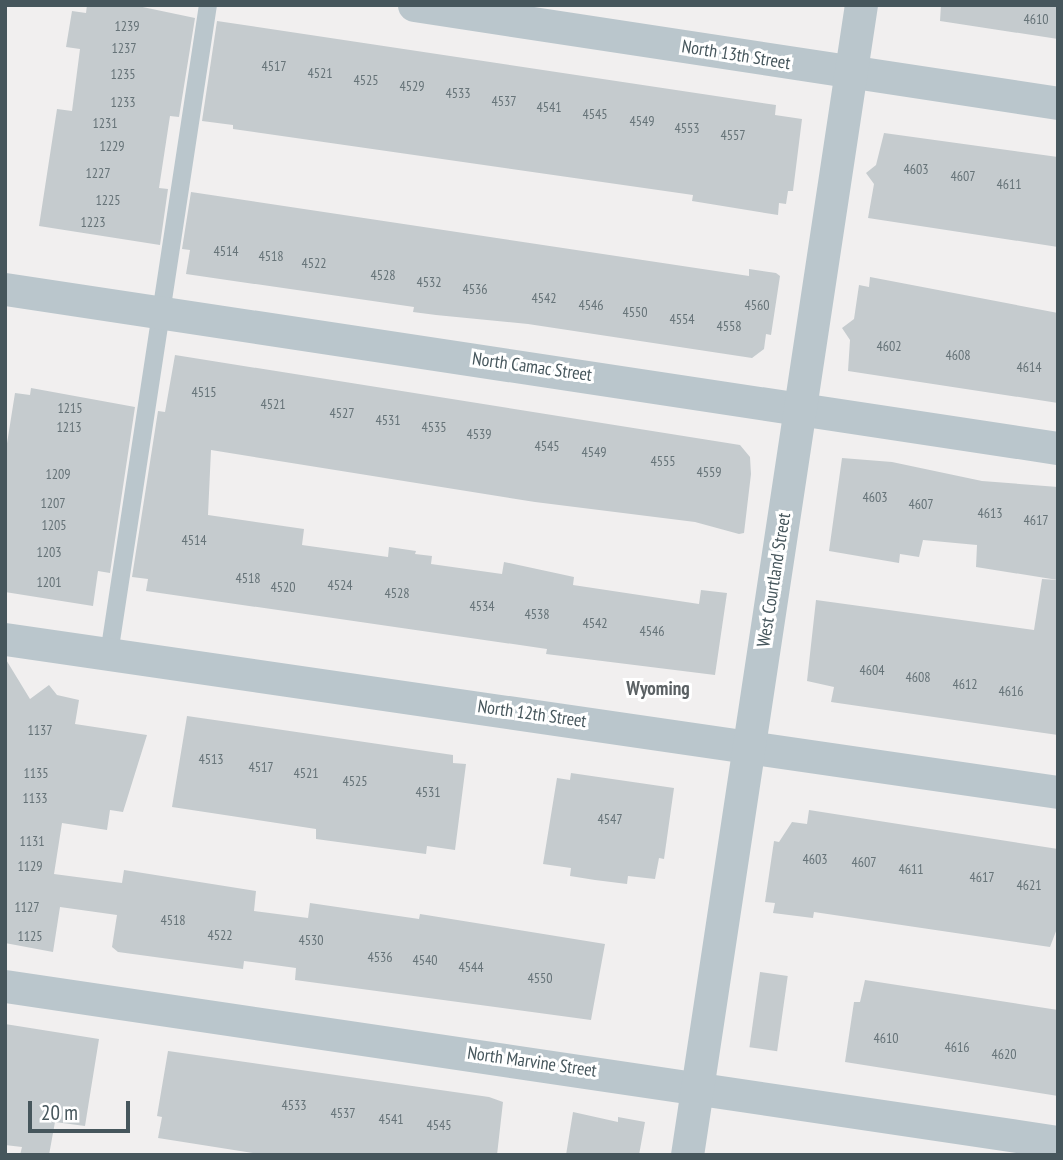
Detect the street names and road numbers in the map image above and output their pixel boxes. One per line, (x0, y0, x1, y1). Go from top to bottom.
street label: North 13th Street (680, 36, 792, 74)
street label: North Camac Street (471, 348, 593, 386)
street label: West Courtland Street (753, 511, 795, 649)
street label: North 12th Street (476, 696, 588, 732)
street label: North Marvine Street (466, 1042, 598, 1082)

